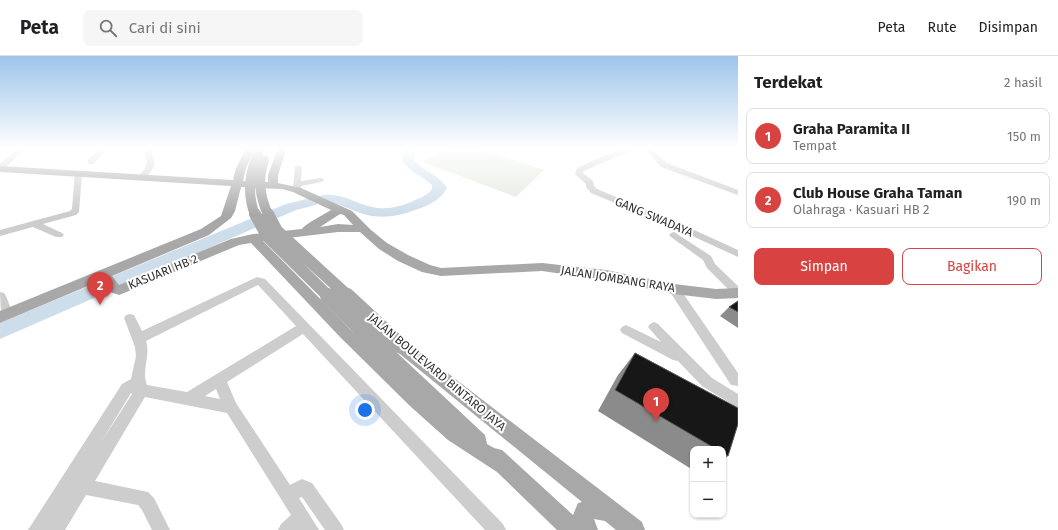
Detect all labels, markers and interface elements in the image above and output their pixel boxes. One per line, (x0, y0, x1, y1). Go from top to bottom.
search box (83, 10, 363, 46)
text: Peta (20, 16, 59, 39)
icon: search (97, 17, 119, 39)
text: Cari di sini (129, 19, 201, 37)
text: Peta (878, 19, 905, 36)
text: Rute (927, 19, 957, 36)
text: Disimpan (979, 19, 1038, 36)
text: Terdekat (754, 72, 823, 93)
text: 2 hasil (1004, 75, 1042, 90)
text: Graha Paramita II (793, 120, 910, 138)
text: 1 (765, 129, 771, 144)
text: 150 m (1007, 129, 1041, 144)
text: Tempat (793, 138, 837, 153)
text: Club House Graha Taman (793, 184, 962, 202)
text: 2 (765, 193, 771, 208)
text: 190 m (1007, 193, 1041, 208)
street label: GANG SWADAYA (613, 194, 695, 240)
text: Olahraga · Kasuari HB 2 (793, 202, 930, 217)
button: Simpan (754, 248, 894, 285)
button: Bagikan (902, 248, 1042, 285)
street label: KASUARI HB 2 (126, 252, 200, 292)
street label: JALAN JOMBANG RAYA (560, 263, 676, 295)
pin: 2 (87, 272, 113, 305)
street label: JALAN BOULEVARD BINTARO JAYA (365, 310, 509, 434)
pin: 1 (643, 388, 669, 421)
your location (355, 400, 375, 420)
map controls (690, 446, 726, 518)
button: + (690, 446, 726, 482)
button: − (690, 482, 726, 518)

